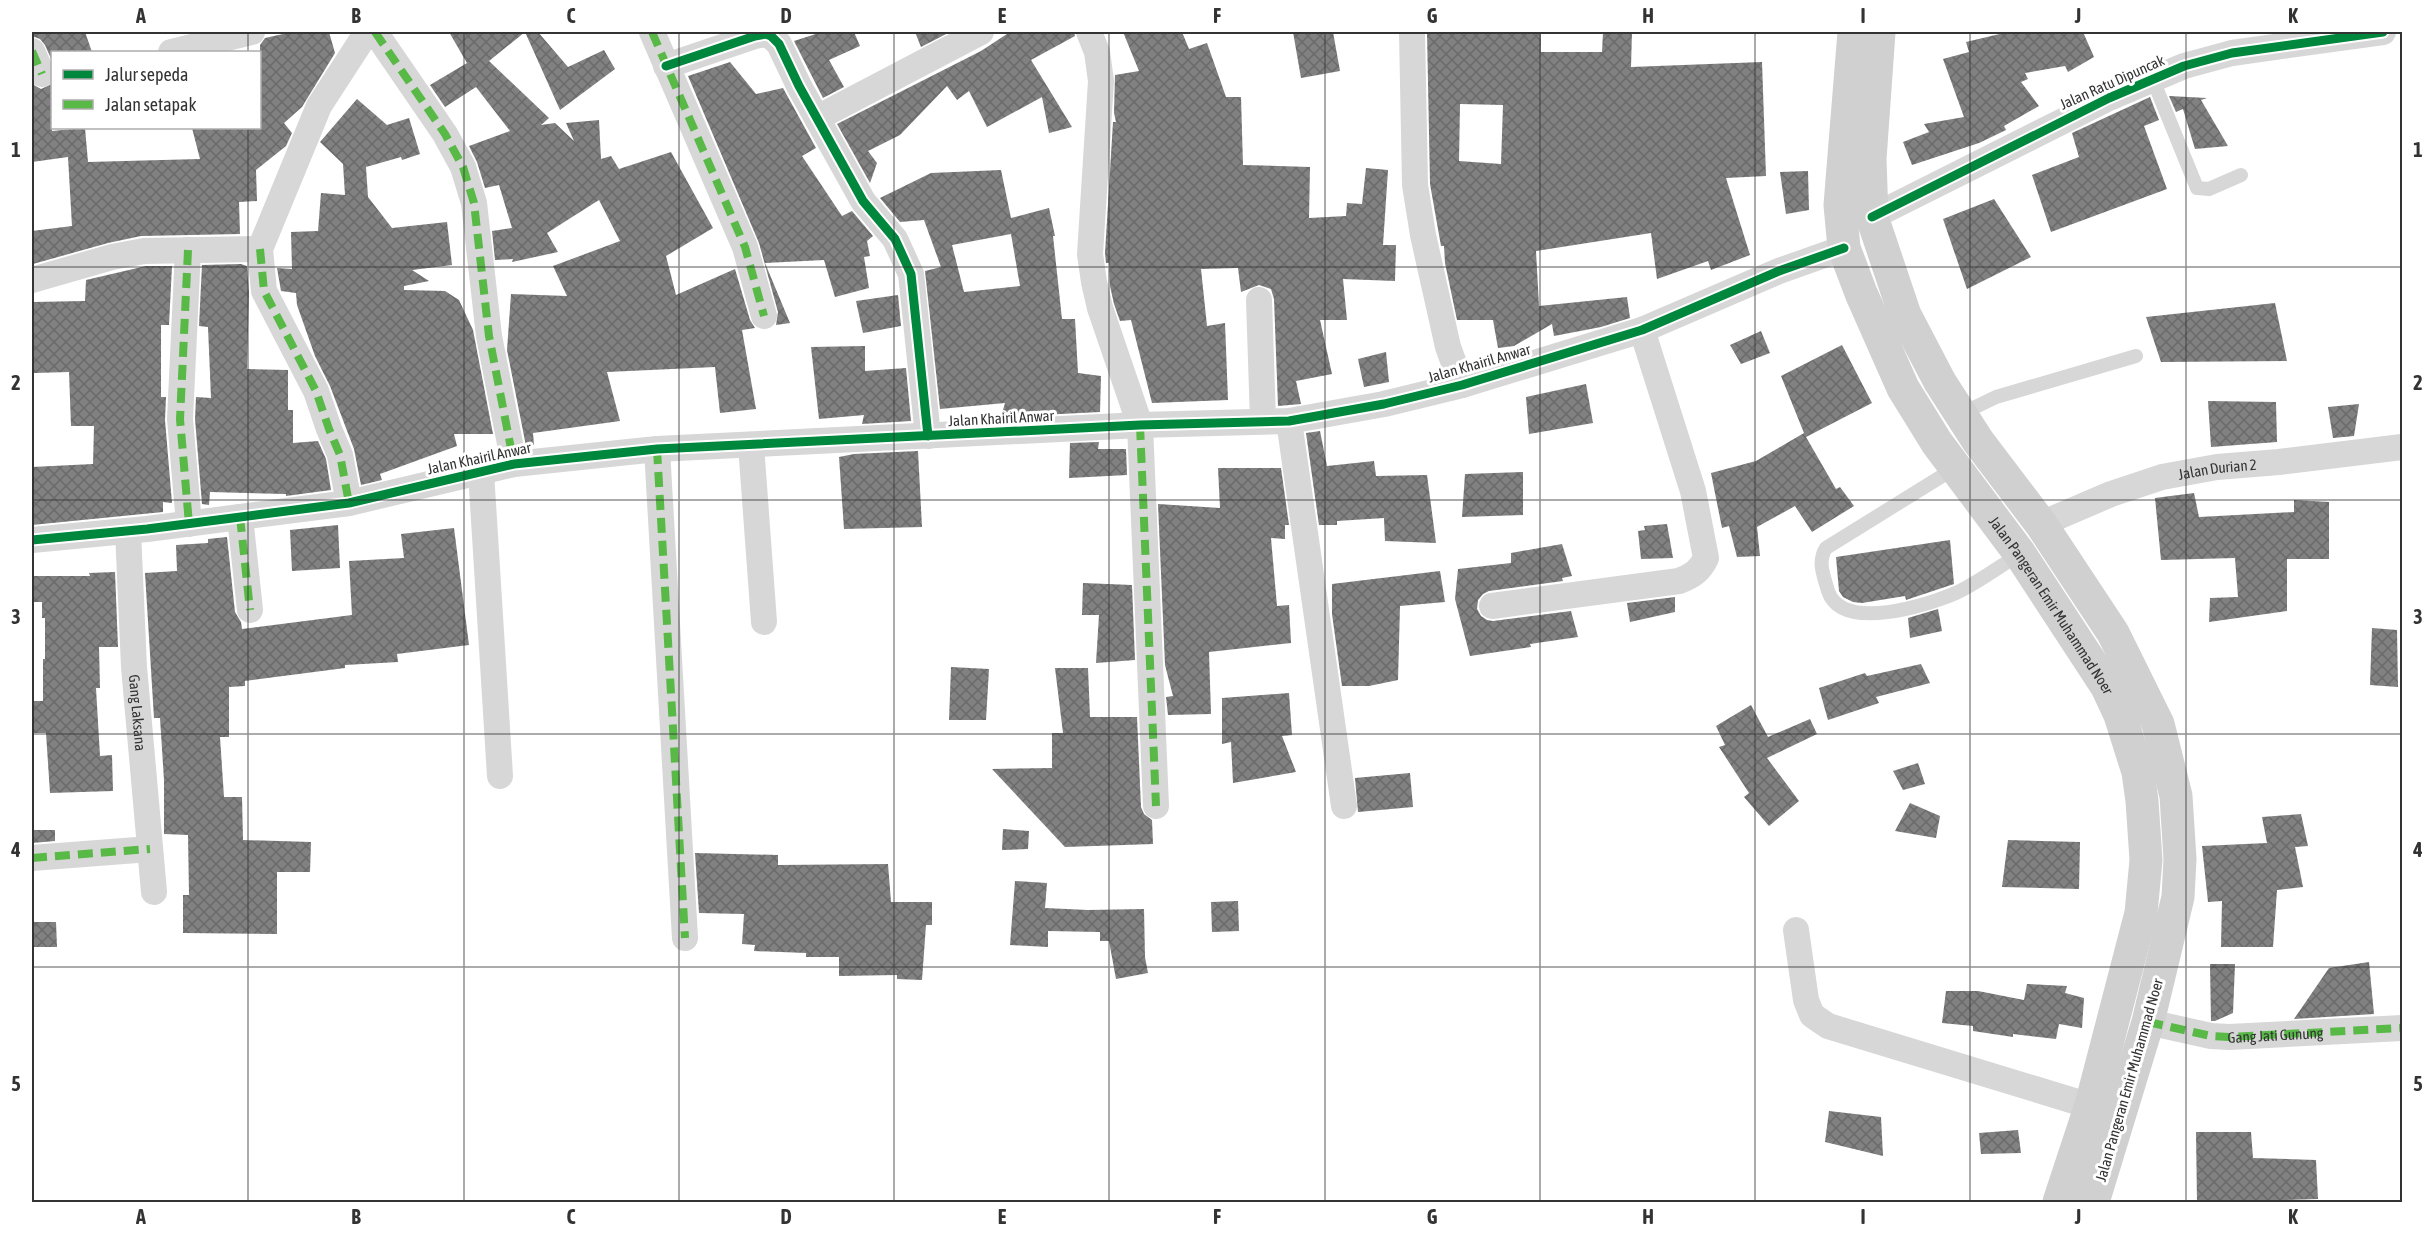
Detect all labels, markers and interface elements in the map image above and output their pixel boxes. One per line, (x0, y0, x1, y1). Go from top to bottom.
text: A (135, 4, 146, 27)
text: B (351, 4, 361, 27)
text: C (567, 4, 576, 27)
text: D (780, 4, 792, 27)
text: E (998, 4, 1007, 27)
text: F (1213, 4, 1221, 27)
text: G (1427, 4, 1438, 27)
text: H (1642, 4, 1654, 27)
text: I (1860, 4, 1866, 27)
text: J (2074, 4, 2081, 27)
text: K (2288, 4, 2298, 27)
legend (51, 51, 261, 129)
street label: Jalan Ratu Dipuncak (2057, 51, 2167, 113)
text: Jalur sepeda (105, 64, 188, 85)
text: Jalan setapak (105, 94, 196, 115)
text: 1 (11, 138, 21, 161)
text: 1 (2413, 138, 2423, 161)
street label: Jalan Khairil Anwar (1426, 340, 1533, 386)
text: 2 (11, 371, 21, 394)
text: 2 (2413, 371, 2423, 394)
street label: Jalan Khairil Anwar (948, 407, 1055, 429)
street label: Jalan Khairil Anwar (425, 439, 533, 477)
street label: Jalan Durian 2 (2177, 455, 2257, 482)
street label: Jalan Pangeran Emir Muhammad Noer (1986, 513, 2118, 697)
text: 3 (11, 605, 21, 628)
text: 3 (2413, 605, 2423, 628)
street label: Gang Laksana (126, 674, 150, 752)
text: 4 (10, 838, 21, 861)
text: 4 (2412, 838, 2423, 861)
street label: Jalan Pangeran Emir Muhammad Noer (2092, 976, 2166, 1183)
street label: Gang Jati Gunung (2227, 1024, 2324, 1046)
text: 5 (11, 1072, 21, 1095)
text: 5 (2413, 1072, 2423, 1095)
text: A (135, 1205, 146, 1228)
text: B (351, 1205, 361, 1228)
text: C (567, 1205, 576, 1228)
text: D (780, 1205, 792, 1228)
text: E (998, 1205, 1007, 1228)
text: F (1213, 1205, 1221, 1228)
text: G (1427, 1205, 1438, 1228)
text: H (1642, 1205, 1654, 1228)
text: I (1860, 1205, 1866, 1228)
text: J (2074, 1205, 2081, 1228)
text: K (2288, 1205, 2298, 1228)

